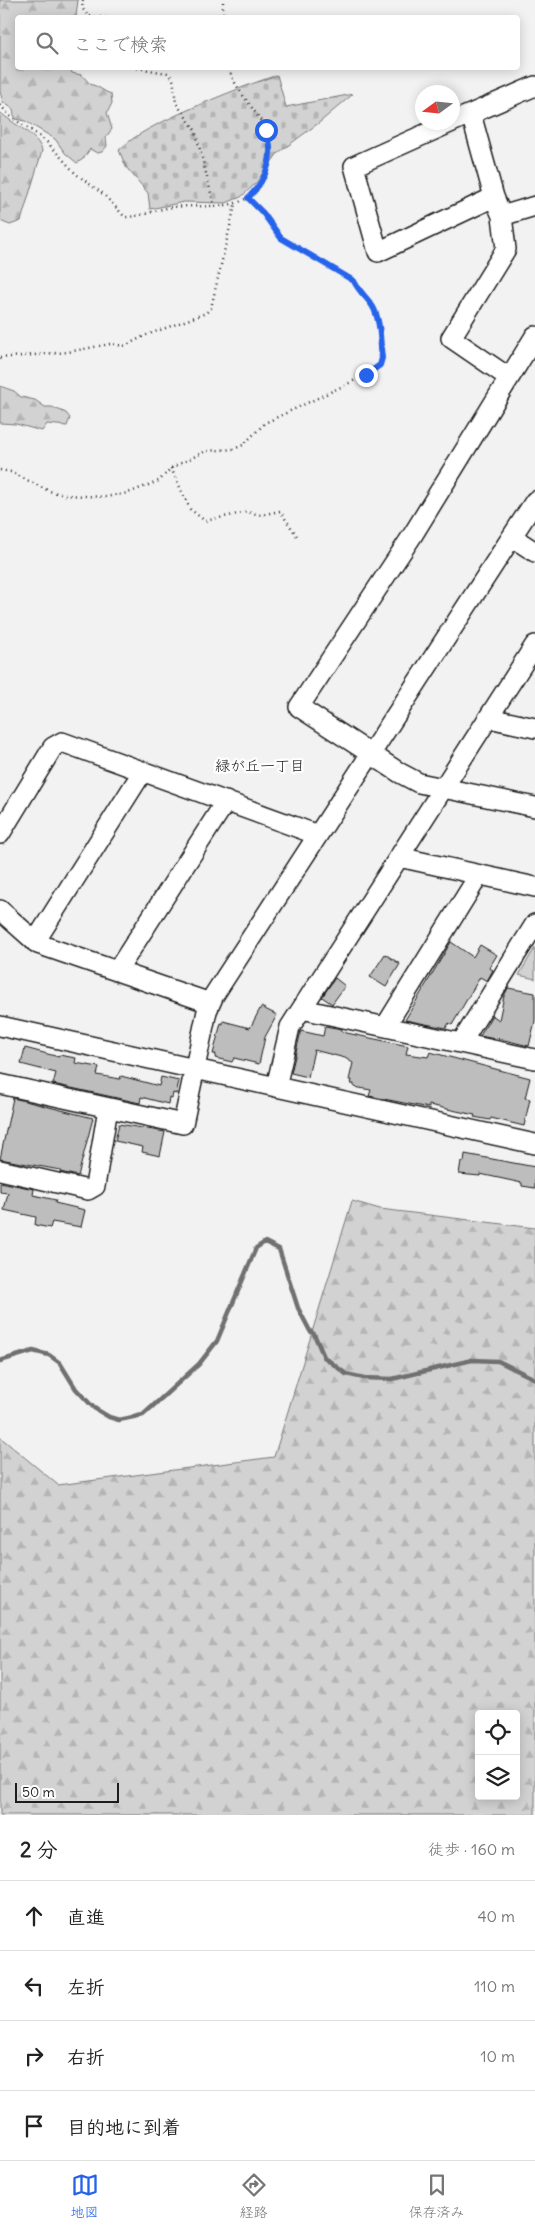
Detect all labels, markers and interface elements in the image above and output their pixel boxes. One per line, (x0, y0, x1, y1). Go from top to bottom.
search box (15, 15, 520, 70)
icon: search (33, 29, 61, 57)
text: ここで検索 (73, 32, 168, 56)
north arrow (415, 85, 460, 130)
route start (255, 119, 278, 142)
route end (355, 364, 378, 387)
district label: 緑が丘一丁目 (215, 756, 305, 775)
map controls (475, 1710, 520, 1800)
button: locate (475, 1710, 520, 1755)
button: layers (475, 1755, 520, 1800)
scale bar (15, 1780, 119, 1803)
text: 50 m (22, 1783, 55, 1801)
text: 2 分 (20, 1836, 58, 1863)
text: 徒歩 · 160 m (428, 1839, 515, 1859)
icon: ahead (20, 1902, 48, 1930)
text: 直進 (67, 1905, 105, 1929)
text: 40 m (477, 1906, 515, 1926)
icon: left (20, 1972, 48, 2000)
text: 左折 (67, 1975, 105, 1999)
text: 110 m (474, 1976, 515, 1996)
icon: right (20, 2042, 48, 2070)
text: 右折 (67, 2045, 105, 2069)
text: 10 m (480, 2046, 515, 2066)
icon: arrive (20, 2112, 48, 2140)
text: 目的地に到着 (67, 2115, 181, 2139)
tab: 地図 (71, 2171, 99, 2221)
tab: 経路 (240, 2171, 268, 2221)
tab: 保存済み (409, 2171, 465, 2221)

